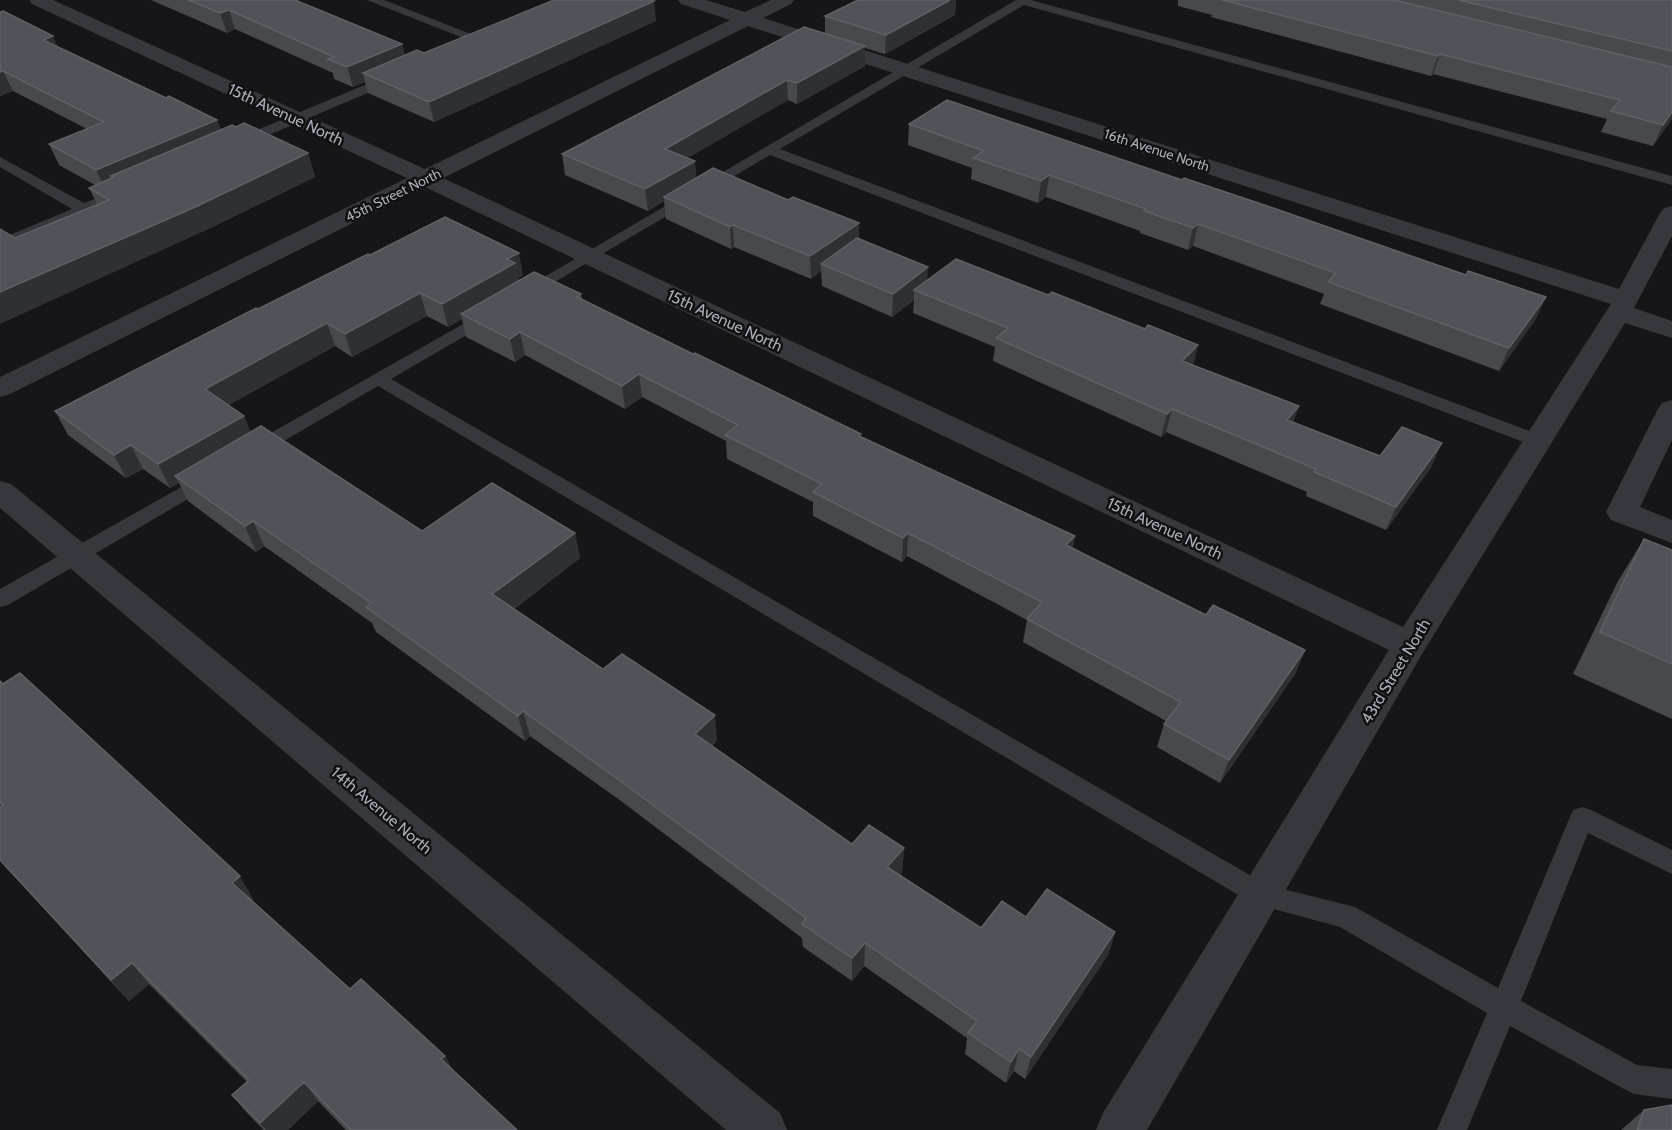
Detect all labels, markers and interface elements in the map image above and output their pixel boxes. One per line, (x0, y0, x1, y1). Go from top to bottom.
street label: 15th Avenue North (225, 79, 346, 149)
street label: 16th Avenue North (1102, 125, 1212, 175)
street label: 45th Street North (342, 164, 444, 226)
street label: 15th Avenue North (664, 285, 785, 355)
street label: 15th Avenue North (1104, 493, 1225, 563)
street label: 43rd Street North (1357, 615, 1434, 727)
street label: 14th Avenue North (328, 763, 436, 858)

